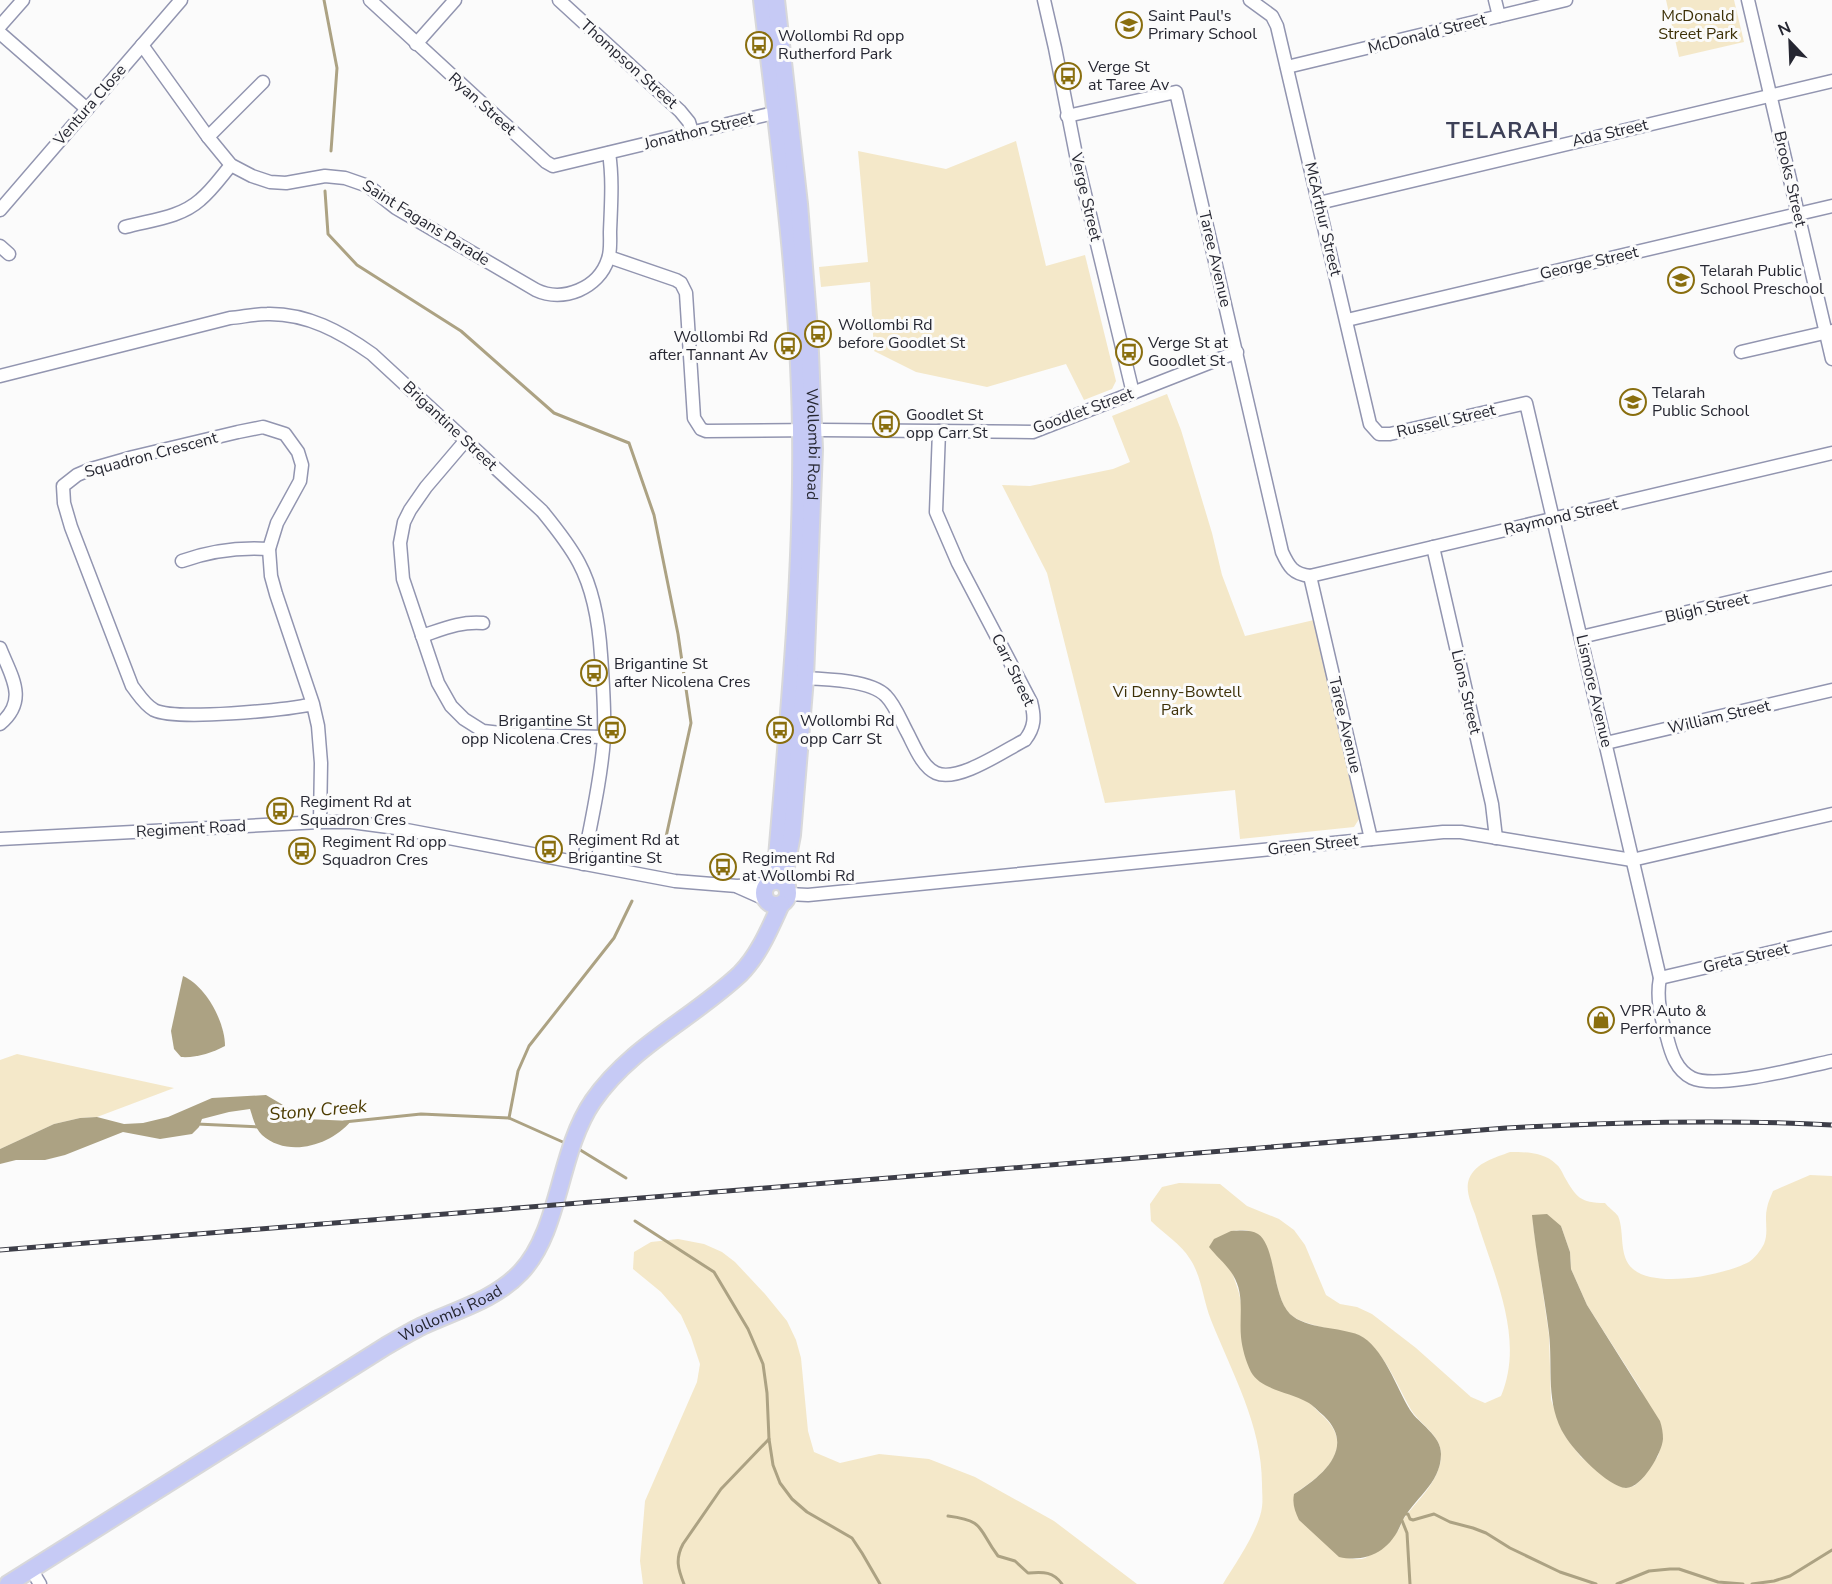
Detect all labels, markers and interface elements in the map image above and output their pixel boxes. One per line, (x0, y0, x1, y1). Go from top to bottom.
place label: Saint Paul's Primary School (1148, 5, 1257, 45)
park label: McDonald Street Park (1658, 5, 1739, 45)
street label: McDonald Street (1366, 9, 1489, 59)
school or university icon: Saint Paul's Primary School (1114, 10, 1144, 40)
north arrow (1760, 12, 1820, 72)
street label: Thompson Street (576, 14, 683, 114)
text: N (1775, 17, 1794, 42)
place label: Wollombi Rd opp Rutherford Park (778, 25, 904, 65)
bus stop icon: Wollombi Rd opp Rutherford Park (744, 30, 774, 60)
place label: Verge St at Taree Av (1087, 56, 1170, 96)
street label: Ventura Close (48, 60, 131, 151)
bus stop icon: Verge St at Taree Av (1053, 61, 1083, 91)
street label: Ryan Street (443, 68, 521, 141)
street label: Jonathon Street (641, 107, 756, 155)
street label: Ada Street (1570, 114, 1650, 152)
district label: TELARAH (1446, 116, 1560, 146)
street label: Brooks Street (1768, 129, 1812, 229)
street label: Verge Street (1065, 150, 1107, 244)
street label: McArthur Street (1299, 160, 1347, 278)
street label: Saint Fagans Parade (358, 175, 494, 271)
street label: Taree Avenue (1193, 209, 1237, 309)
street label: George Street (1538, 241, 1641, 285)
place label: Telarah Public School Preschool (1700, 260, 1824, 300)
school or university icon: Telarah Public School Preschool (1666, 265, 1696, 295)
place label: Wollombi Rd before Goodlet St (838, 314, 966, 354)
bus stop icon: Wollombi Rd before Goodlet St (803, 319, 833, 349)
place label: Wollombi Rd after Tannant Av (649, 326, 769, 366)
bus stop icon: Wollombi Rd after Tannant Av (773, 331, 803, 361)
place label: Verge St at Goodlet St (1147, 332, 1228, 372)
bus stop icon: Verge St at Goodlet St (1114, 337, 1144, 367)
street label: Brigantine Street (398, 376, 502, 476)
place label: Telarah Public School (1652, 382, 1749, 422)
street label: Goodlet Street (1030, 383, 1137, 439)
school or university icon: Telarah Public School (1618, 387, 1648, 417)
street label: Wollombi Road (800, 388, 825, 501)
street label: Russell Street (1394, 399, 1498, 443)
place label: Goodlet St opp Carr St (906, 404, 988, 444)
bus stop icon: Goodlet St opp Carr St (871, 409, 901, 439)
street label: Squadron Crescent (82, 427, 220, 483)
street label: Raymond Street (1502, 493, 1620, 541)
street label: Bligh Street (1663, 588, 1752, 628)
street label: Carr Street (986, 630, 1040, 710)
street label: Lismore Avenue (1570, 632, 1618, 750)
street label: Lions Street (1446, 648, 1486, 737)
place label: Brigantine St after Nicolena Cres (614, 653, 750, 693)
bus stop icon: Brigantine St after Nicolena Cres (579, 658, 609, 688)
street label: Taree Avenue (1323, 675, 1367, 775)
park label: Vi Denny-Bowtell Park (1112, 681, 1242, 721)
street label: William Street (1666, 694, 1773, 739)
place label: Brigantine St opp Nicolena Cres (461, 710, 592, 750)
place label: Wollombi Rd opp Carr St (800, 710, 895, 750)
bus stop icon: Brigantine St opp Nicolena Cres (597, 715, 627, 745)
bus stop icon: Wollombi Rd opp Carr St (765, 715, 795, 745)
place label: Regiment Rd at Squadron Cres (300, 791, 412, 831)
bus stop icon: Regiment Rd at Squadron Cres (265, 796, 295, 826)
street label: Regiment Road (135, 815, 247, 843)
place label: Regiment Rd at Brigantine St (568, 829, 680, 869)
street label: Green Street (1267, 829, 1360, 861)
place label: Regiment Rd opp Squadron Cres (322, 831, 447, 871)
bus stop icon: Regiment Rd at Brigantine St (534, 834, 564, 864)
bus stop icon: Regiment Rd opp Squadron Cres (287, 836, 317, 866)
place label: Regiment Rd at Wollombi Rd (742, 847, 855, 887)
bus stop icon: Regiment Rd at Wollombi Rd (708, 852, 738, 882)
street label: Greta Street (1701, 937, 1792, 979)
place label: VPR Auto & Performance (1619, 1000, 1711, 1040)
shop icon: VPR Auto & Performance (1586, 1005, 1616, 1035)
water label: Stony Creek (268, 1094, 369, 1126)
street label: Wollombi Road (395, 1280, 507, 1347)

